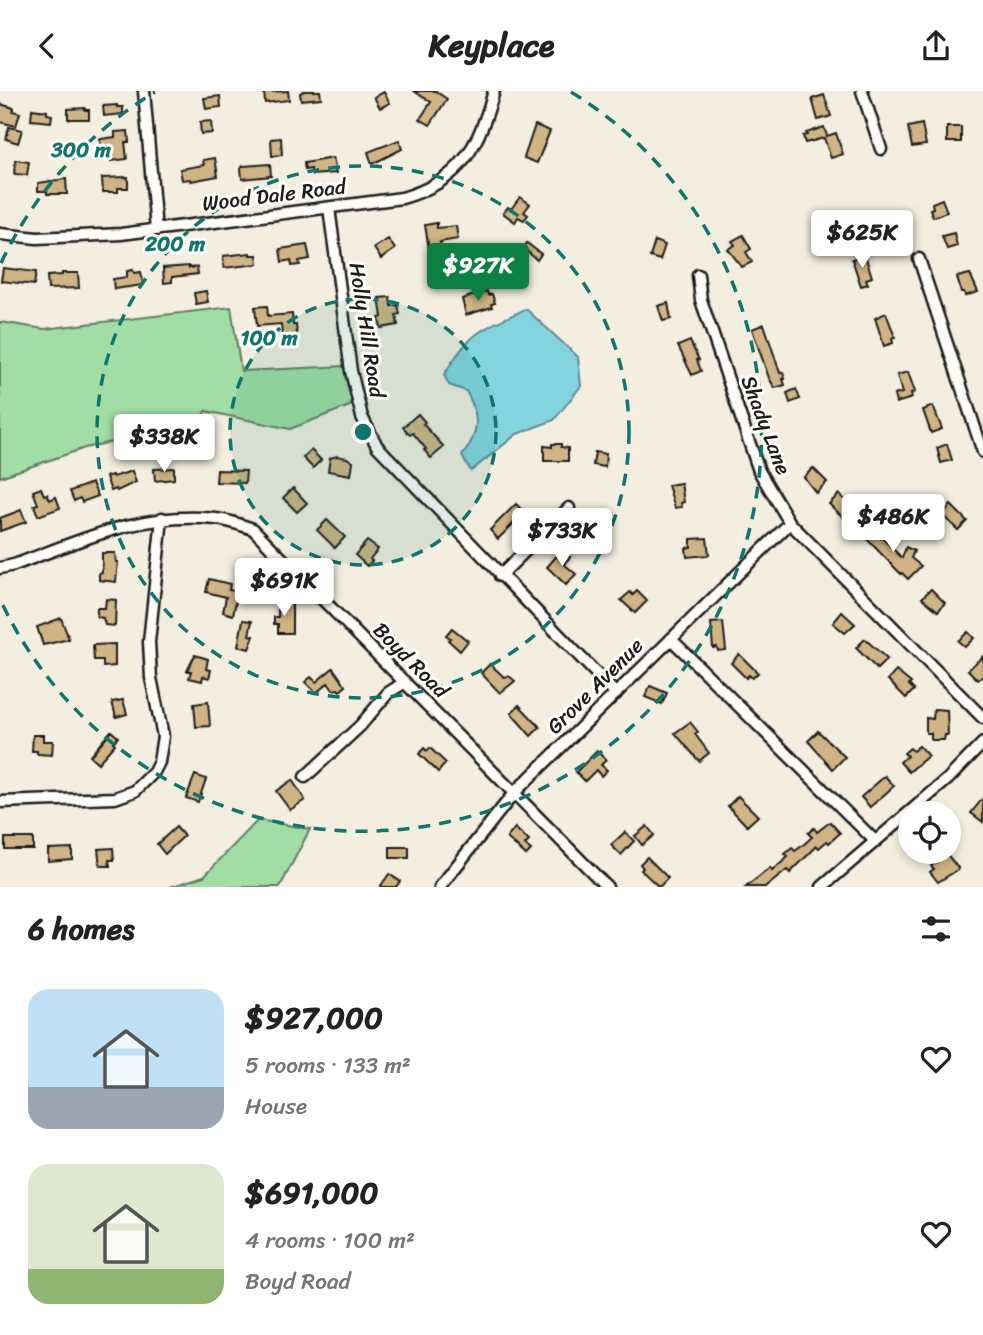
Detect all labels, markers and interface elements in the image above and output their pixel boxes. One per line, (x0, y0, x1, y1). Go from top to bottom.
text: Keyplace (429, 17, 554, 74)
icon: back (28, 27, 66, 65)
icon: share (917, 27, 955, 65)
text: 300 m (50, 131, 112, 169)
street label: Wood Dale Road (200, 167, 350, 223)
pin: $625K (813, 211, 911, 270)
text: $625K (827, 212, 897, 253)
text: 200 m (144, 225, 206, 263)
pin: $927K (429, 243, 527, 303)
text: $927K (443, 245, 513, 286)
street label: Holly Hill Road (338, 260, 397, 402)
text: 100 m (240, 319, 298, 357)
street label: Shady Lane (730, 370, 802, 480)
pin: $338K (115, 415, 213, 474)
text: $338K (130, 416, 198, 457)
centre of rings (351, 420, 375, 444)
pin: $486K (844, 495, 942, 554)
text: $486K (858, 496, 928, 537)
pin: $733K (513, 509, 611, 568)
text: $733K (528, 510, 596, 551)
pin: $691K (235, 559, 333, 618)
text: $691K (251, 560, 317, 601)
street label: Boyd Road (363, 612, 460, 709)
street label: Grove Avenue (537, 628, 653, 744)
map controls (898, 801, 961, 864)
button: locate (898, 801, 961, 864)
text: 6 homes (28, 902, 135, 956)
icon: filters (917, 910, 955, 948)
text: $927,000 (245, 991, 383, 1045)
icon: home (84, 1017, 168, 1101)
icon: heart (917, 1040, 955, 1078)
text: 5 rooms · 133 m² (245, 1045, 411, 1086)
text: House (245, 1086, 307, 1127)
text: $691,000 (245, 1166, 378, 1220)
icon: home (84, 1192, 168, 1276)
icon: heart (917, 1215, 955, 1253)
text: 4 rooms · 100 m² (245, 1220, 415, 1261)
text: Boyd Road (245, 1261, 351, 1302)

